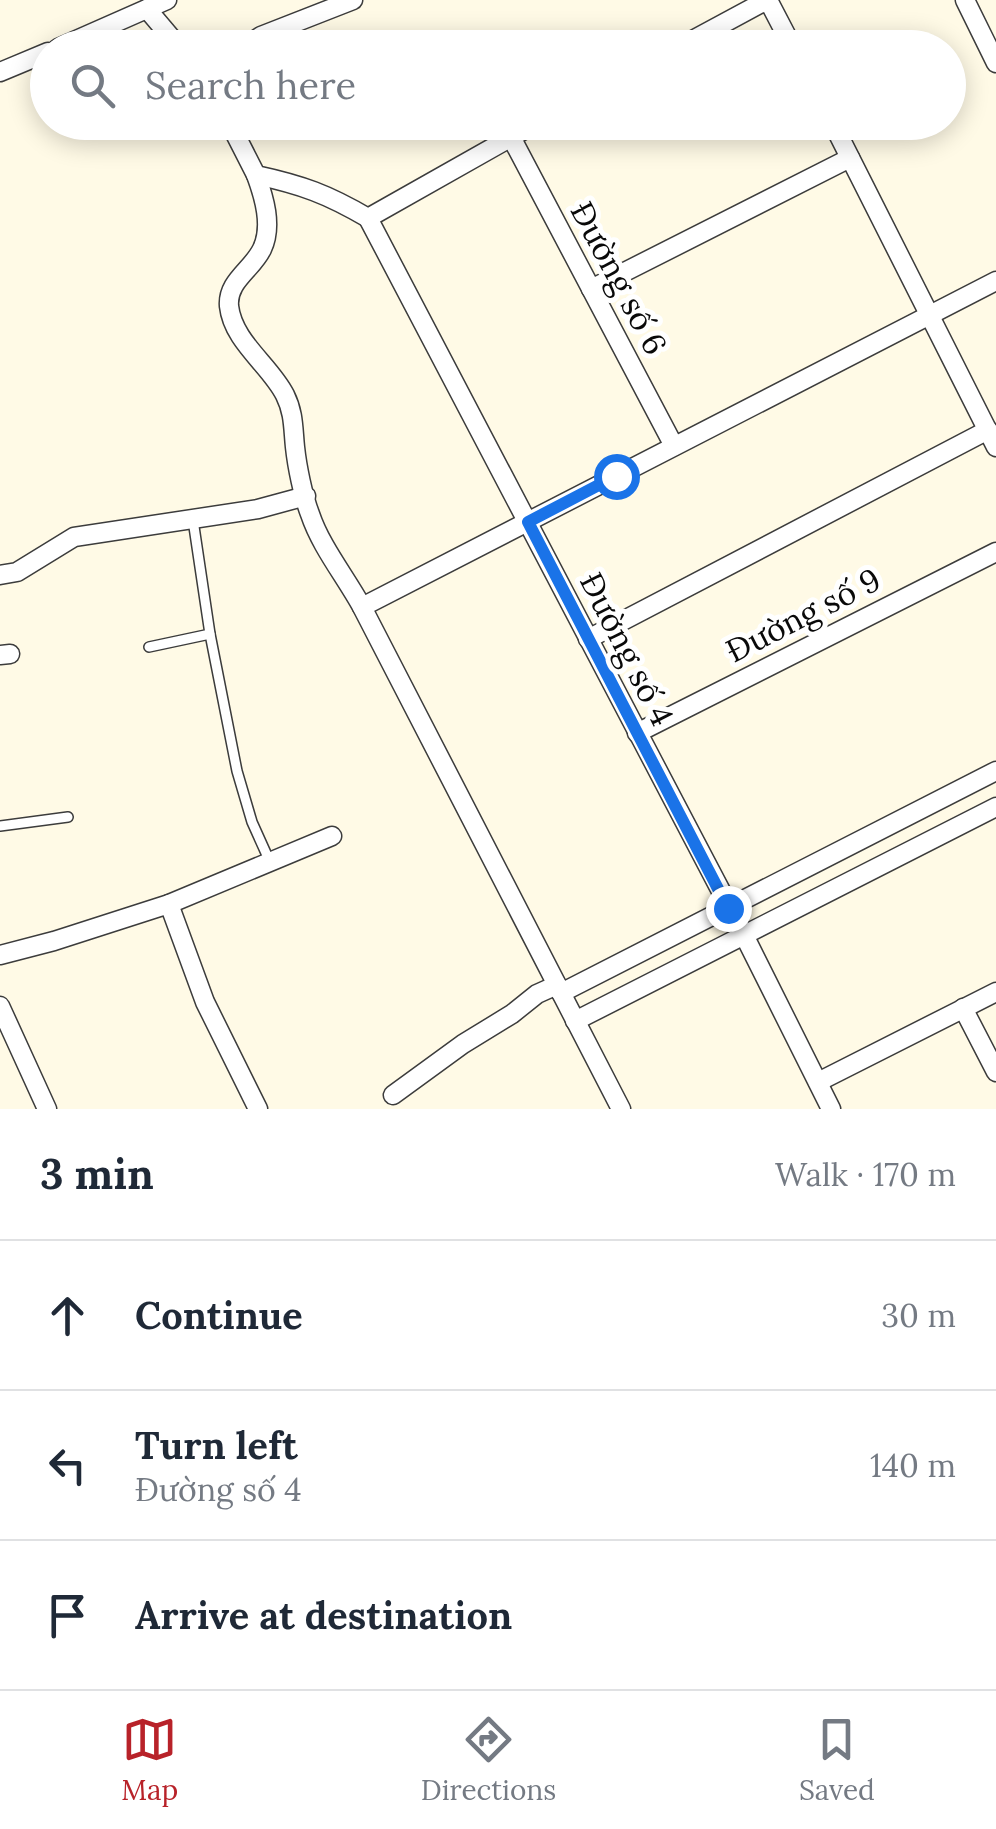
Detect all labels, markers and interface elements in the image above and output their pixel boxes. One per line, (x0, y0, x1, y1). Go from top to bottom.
search box (30, 30, 966, 140)
icon: search (65, 58, 120, 113)
text: Search here (145, 61, 356, 109)
street label: Đường số 6 (562, 194, 676, 362)
route start (594, 454, 640, 500)
street label: Đường số 9 (719, 559, 887, 671)
street label: Đường số 4 (571, 566, 683, 732)
route end (706, 886, 752, 932)
text: 3 min (40, 1147, 154, 1201)
text: Walk · 170 m (775, 1154, 956, 1195)
icon: ahead (40, 1288, 95, 1343)
text: Continue (135, 1291, 303, 1339)
text: 30 m (881, 1295, 956, 1336)
text: Turn left (135, 1421, 298, 1469)
icon: left (40, 1438, 95, 1493)
text: 140 m (870, 1445, 956, 1486)
text: Đường số 4 (135, 1469, 302, 1510)
icon: arrive (40, 1588, 95, 1643)
text: Arrive at destination (135, 1591, 512, 1639)
tab: Map (121, 1712, 178, 1808)
tab: Directions (421, 1712, 556, 1808)
tab: Saved (799, 1712, 875, 1808)

